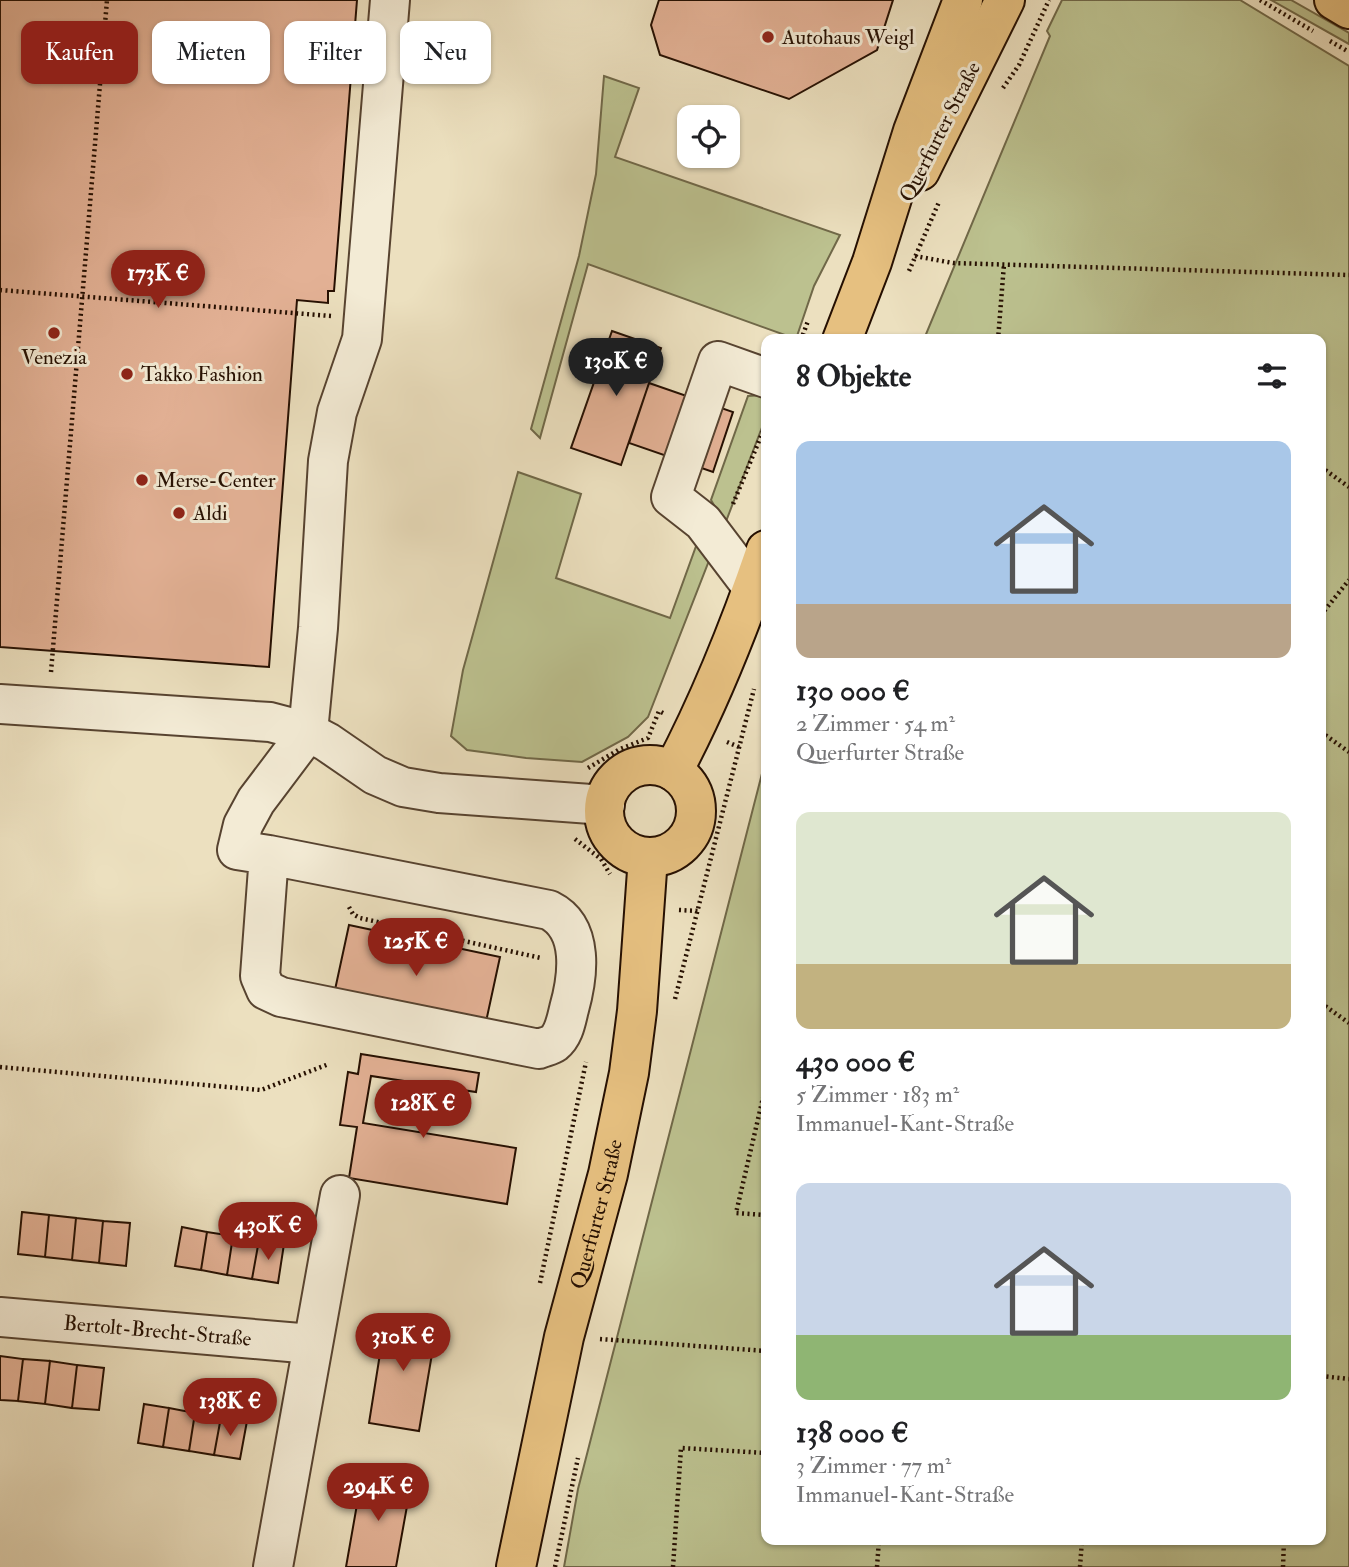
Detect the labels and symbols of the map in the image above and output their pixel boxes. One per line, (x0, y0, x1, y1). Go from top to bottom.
place label: Autohaus Weigl (781, 24, 915, 51)
marker: Autohaus Weigl (760, 29, 776, 45)
street label: Querfurter Straße (893, 57, 987, 207)
pin: 173K € (101, 250, 215, 310)
marker: Venezia (46, 325, 62, 341)
pin: 130K € (559, 338, 673, 398)
place label: Venezia (21, 344, 87, 371)
place label: Takko Fashion (141, 361, 263, 388)
marker: Takko Fashion (119, 366, 135, 382)
place label: Merse-Center (156, 467, 276, 494)
marker: Merse-Center (134, 472, 150, 488)
place label: Aldi (192, 500, 228, 527)
marker: Aldi (171, 505, 187, 521)
pin: 125K € (359, 918, 473, 978)
pin: 128K € (366, 1080, 480, 1140)
street label: Querfurter Straße (564, 1137, 628, 1292)
pin: 430K € (211, 1202, 325, 1262)
street label: Bertolt-Brecht-Straße (62, 1309, 253, 1352)
pin: 310K € (346, 1314, 460, 1373)
pin: 138K € (173, 1378, 287, 1438)
pin: 294K € (321, 1464, 435, 1523)

